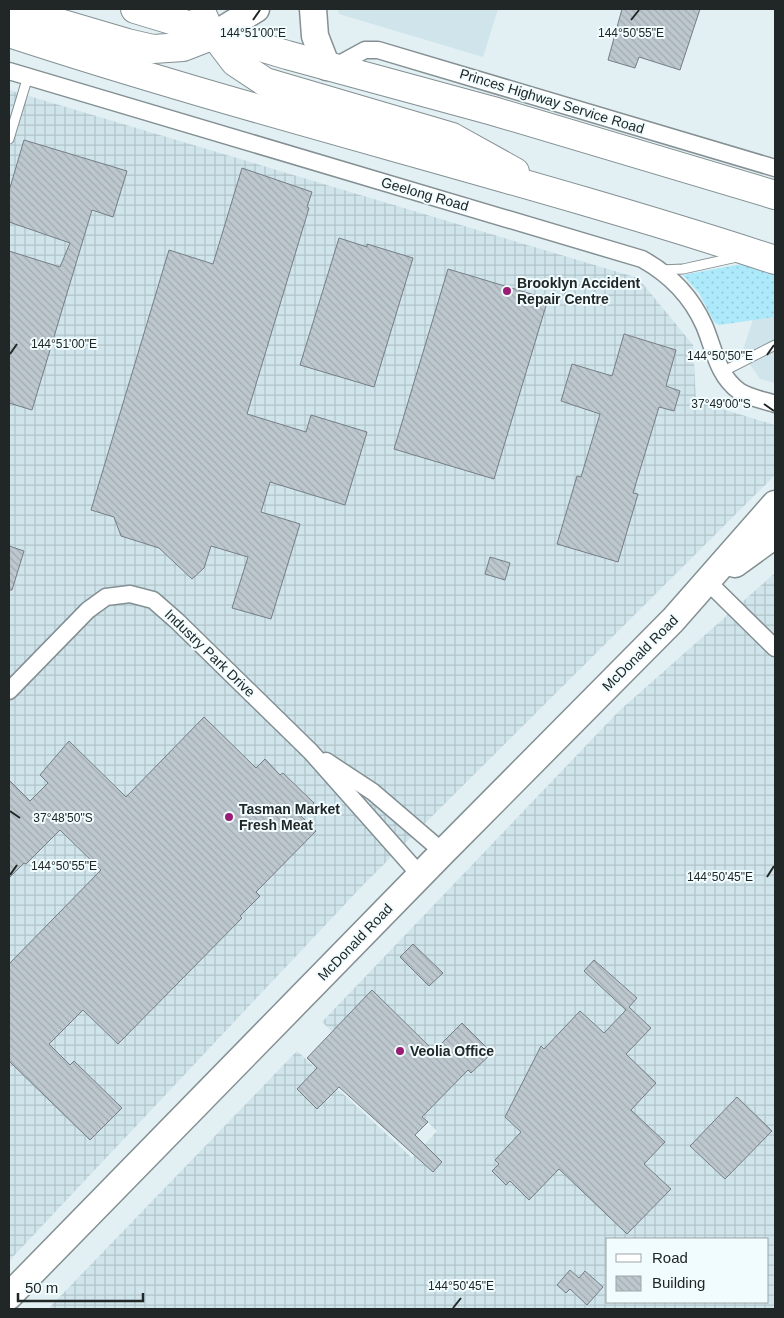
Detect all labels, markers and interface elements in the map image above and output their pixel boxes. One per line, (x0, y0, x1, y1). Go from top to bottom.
text: 144°51'00"E (220, 26, 286, 40)
text: 144°50'55"E (598, 26, 664, 40)
street label: Princes Highway Service Road (458, 65, 646, 137)
street label: Geelong Road (379, 174, 471, 214)
place label: Brooklyn Accident Repair Centre (517, 275, 641, 307)
marker: Brooklyn Accident Repair Centre (501, 285, 513, 297)
text: 144°51'00"E (31, 337, 97, 351)
text: 144°50'50"E (687, 349, 753, 363)
text: 37°49'00"S (691, 397, 751, 411)
street label: Industry Park Drive (162, 606, 259, 700)
street label: McDonald Road (599, 612, 681, 694)
place label: Tasman Market Fresh Meat (239, 801, 340, 833)
text: 37°48'50"S (33, 811, 93, 825)
marker: Tasman Market Fresh Meat (223, 811, 235, 823)
text: 144°50'55"E (31, 859, 97, 873)
text: 144°50'45"E (687, 870, 753, 884)
street label: McDonald Road (314, 900, 396, 984)
place label: Veolia Office (410, 1043, 494, 1059)
marker: Veolia Office (394, 1045, 406, 1057)
legend (606, 1238, 769, 1303)
text: Road (652, 1249, 688, 1266)
scale bar (18, 1270, 142, 1302)
text: Building (652, 1274, 705, 1291)
text: 50 m (25, 1279, 58, 1296)
text: 144°50'45"E (428, 1279, 494, 1293)

